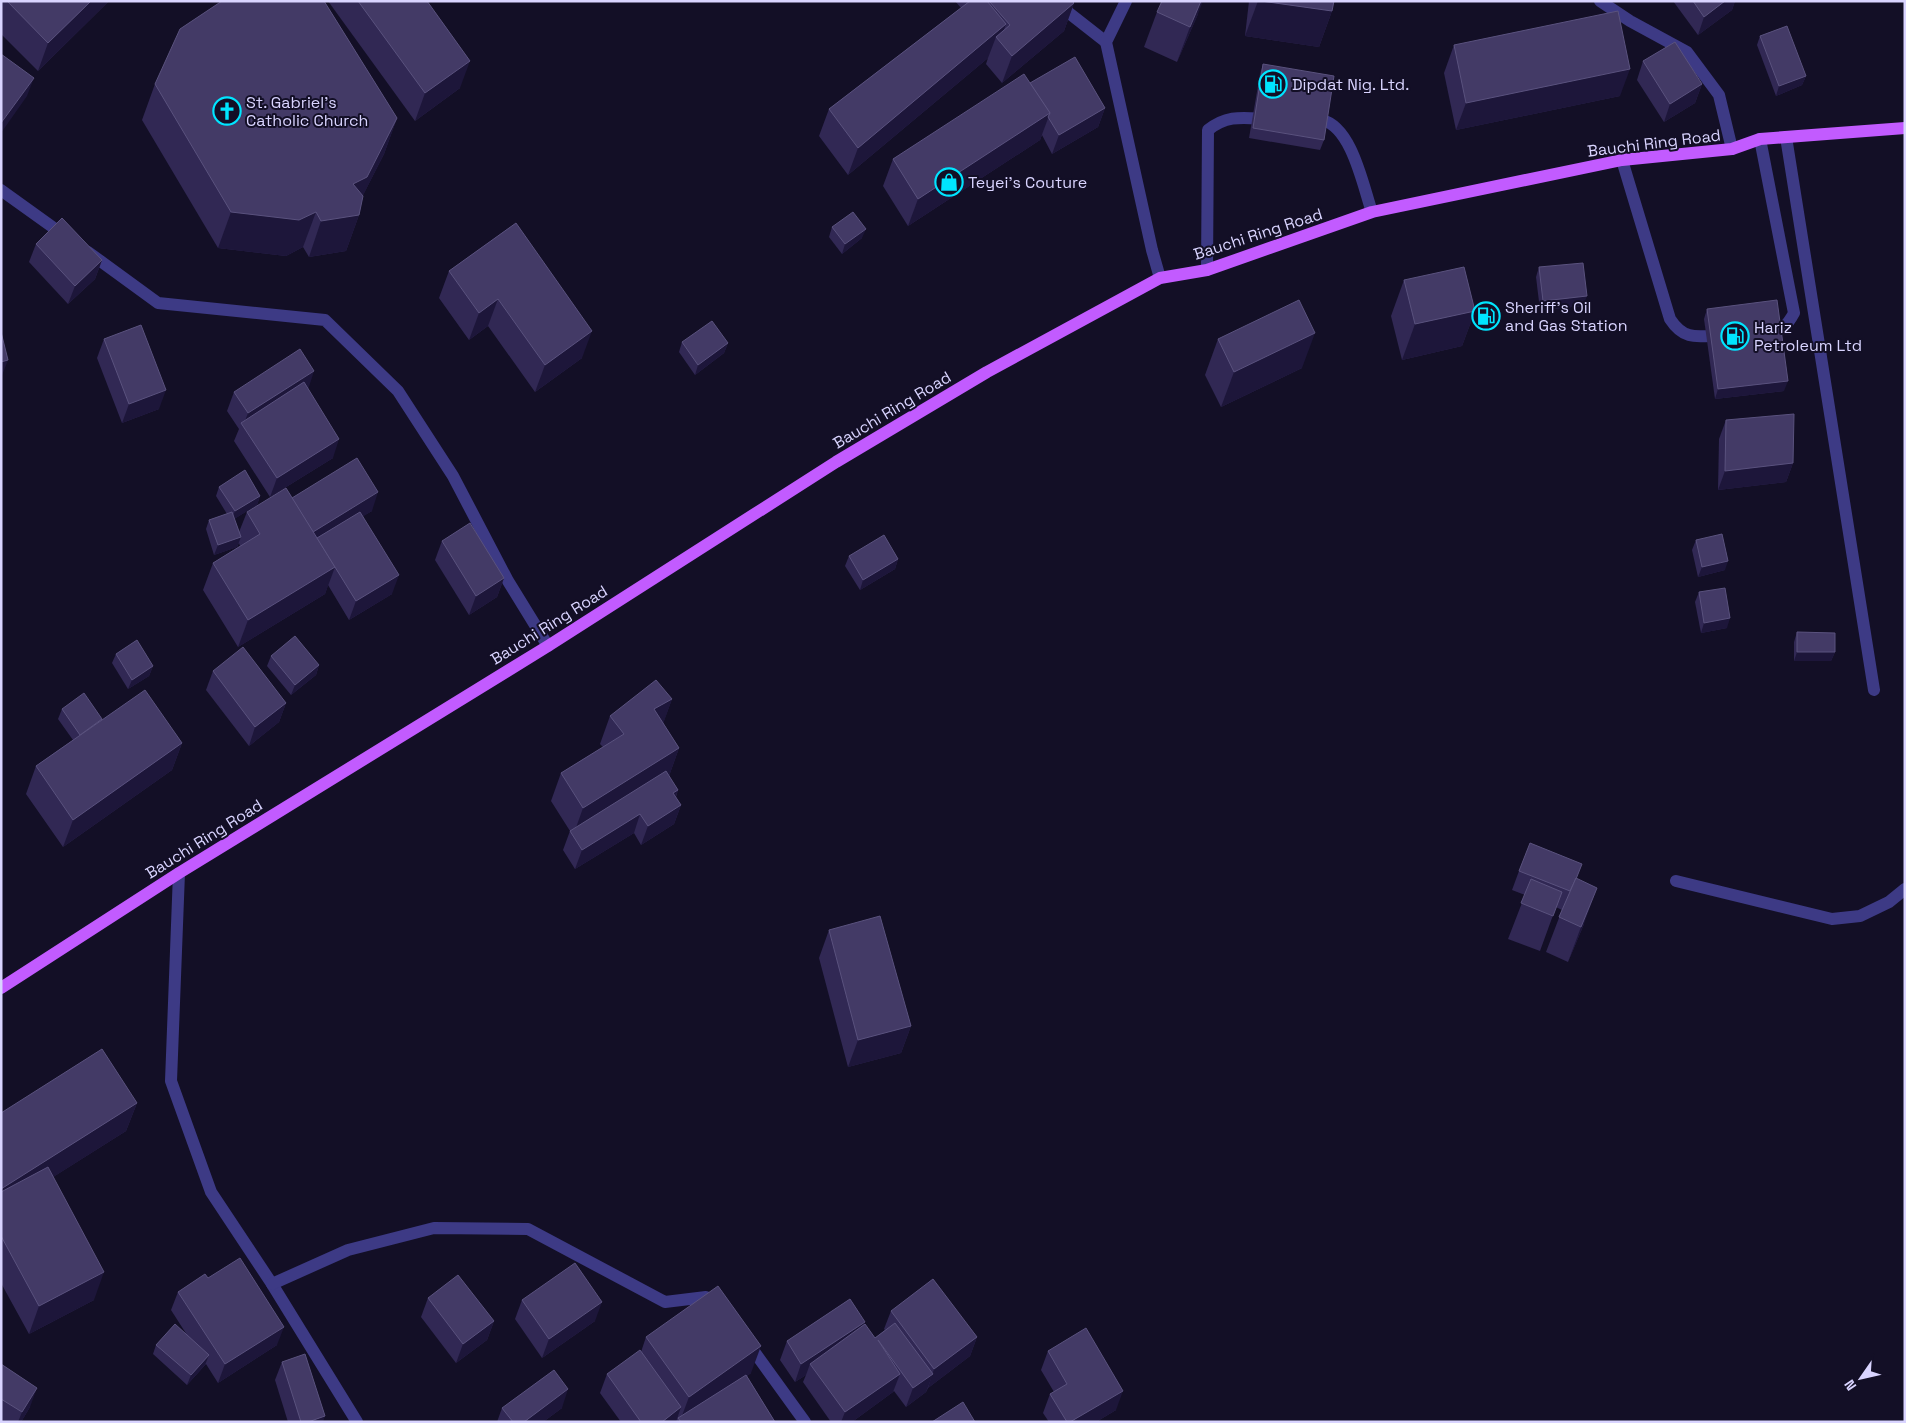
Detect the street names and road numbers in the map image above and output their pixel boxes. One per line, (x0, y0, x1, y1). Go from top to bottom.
street label: Bauchi Ring Road (1586, 124, 1722, 162)
street label: Bauchi Ring Road (1191, 203, 1325, 265)
street label: Bauchi Ring Road (829, 366, 955, 454)
street label: Bauchi Ring Road (487, 581, 611, 669)
street label: Bauchi Ring Road (142, 795, 266, 883)

